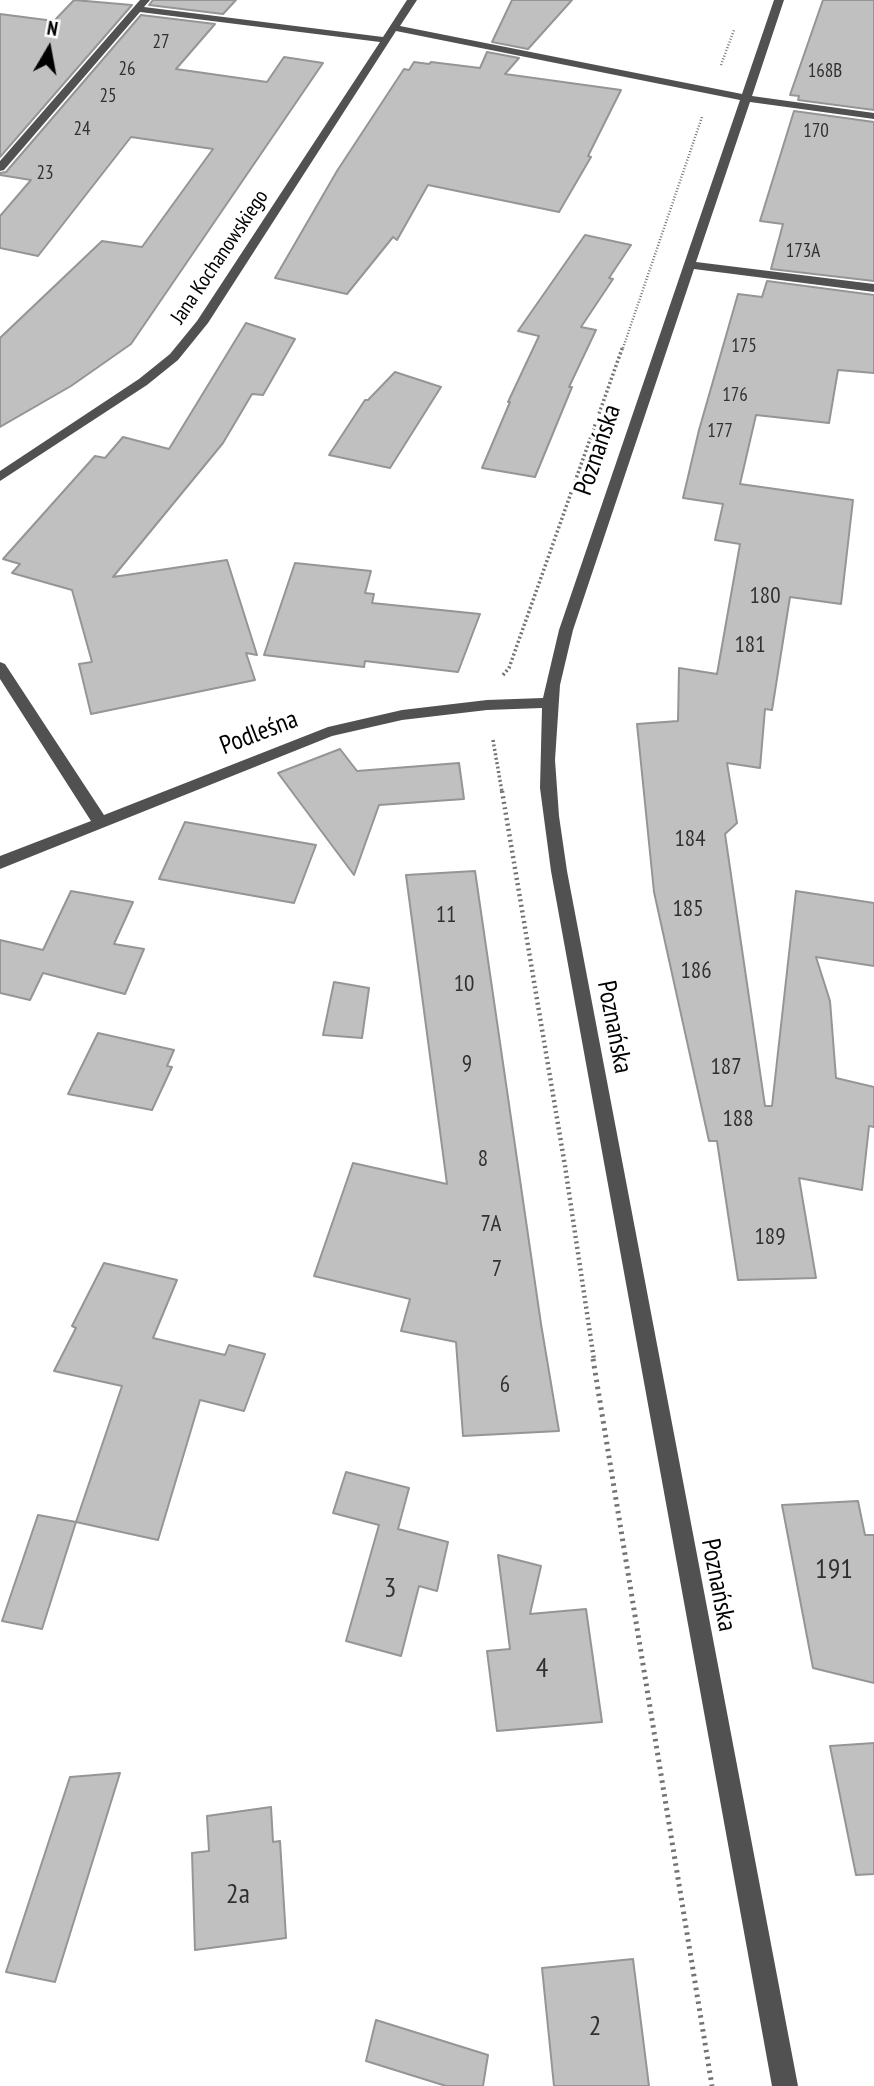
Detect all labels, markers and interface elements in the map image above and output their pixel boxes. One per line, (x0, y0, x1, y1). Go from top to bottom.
north arrow (14, 14, 84, 84)
text: N (46, 16, 60, 41)
house number: 27 (152, 32, 170, 54)
house number: 26 (118, 59, 136, 81)
house number: 168B (808, 61, 842, 83)
house number: 25 (99, 86, 117, 108)
house number: 24 (73, 119, 91, 141)
house number: 170 (803, 121, 829, 143)
house number: 23 (36, 163, 54, 185)
street label: Jana Kochanowskiego (166, 185, 274, 329)
house number: 173A (786, 241, 820, 263)
house number: 175 (731, 336, 757, 358)
house number: 176 (722, 385, 748, 407)
street label: Poznańska (568, 401, 628, 499)
house number: 177 (707, 421, 733, 443)
house number: 180 (749, 582, 781, 610)
house number: 181 (734, 631, 766, 659)
street label: Podleśna (216, 704, 302, 762)
house number: 184 (674, 825, 706, 853)
house number: 185 (672, 895, 704, 923)
house number: 11 (436, 901, 456, 929)
house number: 186 (680, 957, 712, 985)
house number: 10 (454, 970, 474, 998)
street label: Poznańska (590, 978, 638, 1076)
house number: 9 (462, 1050, 472, 1078)
house number: 187 (710, 1053, 742, 1081)
house number: 188 (722, 1105, 754, 1133)
house number: 8 (478, 1145, 488, 1173)
house number: 7A (481, 1210, 501, 1238)
house number: 189 (754, 1223, 786, 1251)
house number: 7 (492, 1255, 502, 1283)
house number: 6 (500, 1371, 510, 1399)
street label: Poznańska (694, 1536, 742, 1634)
house number: 191 (815, 1553, 853, 1587)
house number: 3 (384, 1572, 396, 1606)
house number: 4 (536, 1652, 548, 1686)
house number: 2a (226, 1878, 250, 1912)
house number: 2 (589, 2010, 601, 2044)

